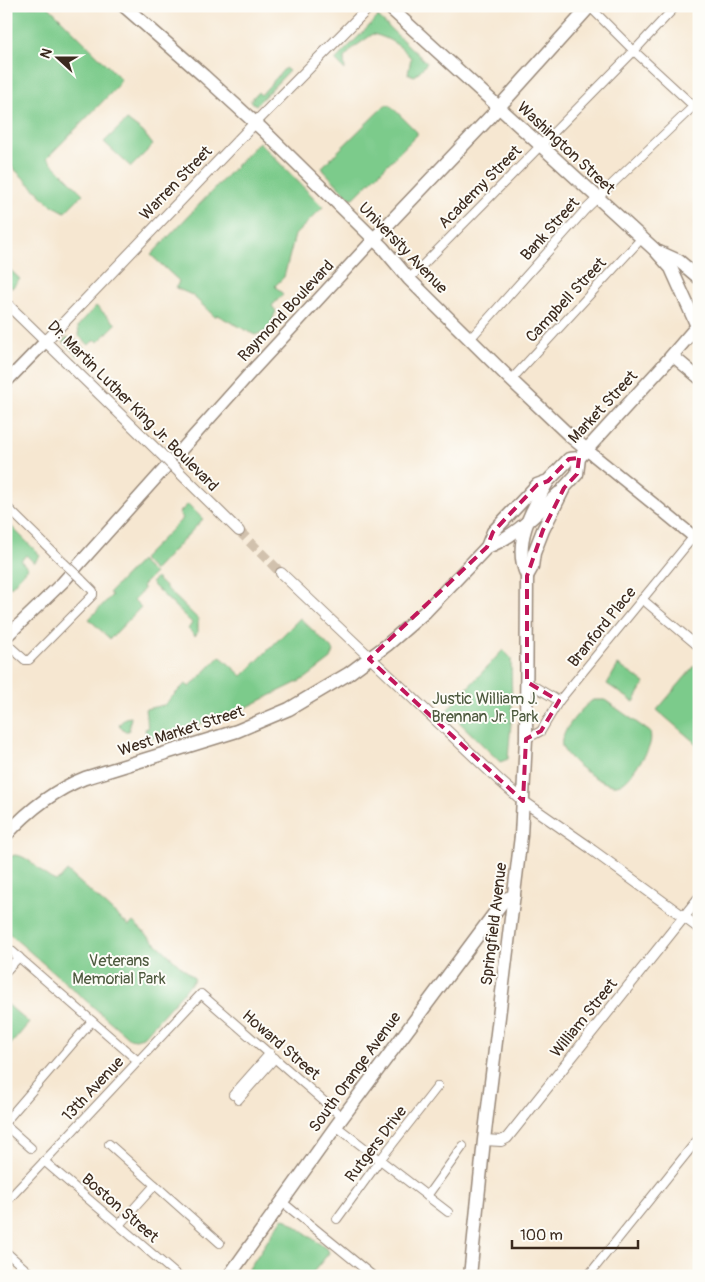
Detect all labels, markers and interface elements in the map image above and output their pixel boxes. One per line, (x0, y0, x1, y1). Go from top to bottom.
north arrow (32, 32, 82, 82)
text: N (37, 46, 56, 61)
street label: Washington Street (513, 98, 619, 199)
street label: Warren Street (136, 141, 217, 224)
street label: Academy Street (434, 141, 526, 233)
street label: Bank Street (516, 193, 584, 265)
street label: University Avenue (354, 198, 452, 298)
street label: Campbell Street (521, 253, 611, 347)
street label: Raymond Boulevard (234, 256, 338, 366)
street label: Dr. Martin Luther King Jr. Boulevard (43, 316, 223, 496)
street label: Market Street (564, 366, 642, 448)
street label: Branford Place (563, 583, 641, 671)
park label: Justic William J. Brennan Jr. Park (431, 689, 539, 727)
street label: West Market Street (116, 701, 247, 761)
street label: Springfield Avenue (477, 861, 511, 987)
park label: Veterans Memorial Park (72, 951, 166, 989)
street label: William Street (546, 974, 622, 1061)
street label: Howard Street (238, 1006, 325, 1085)
street label: South Orange Avenue (305, 1008, 405, 1136)
street label: 13th Avenue (58, 1052, 128, 1126)
street label: Rutgers Drive (341, 1102, 411, 1186)
street label: Boston Street (77, 1169, 163, 1247)
scale bar (512, 1217, 639, 1249)
text: 100 m (520, 1226, 563, 1245)

